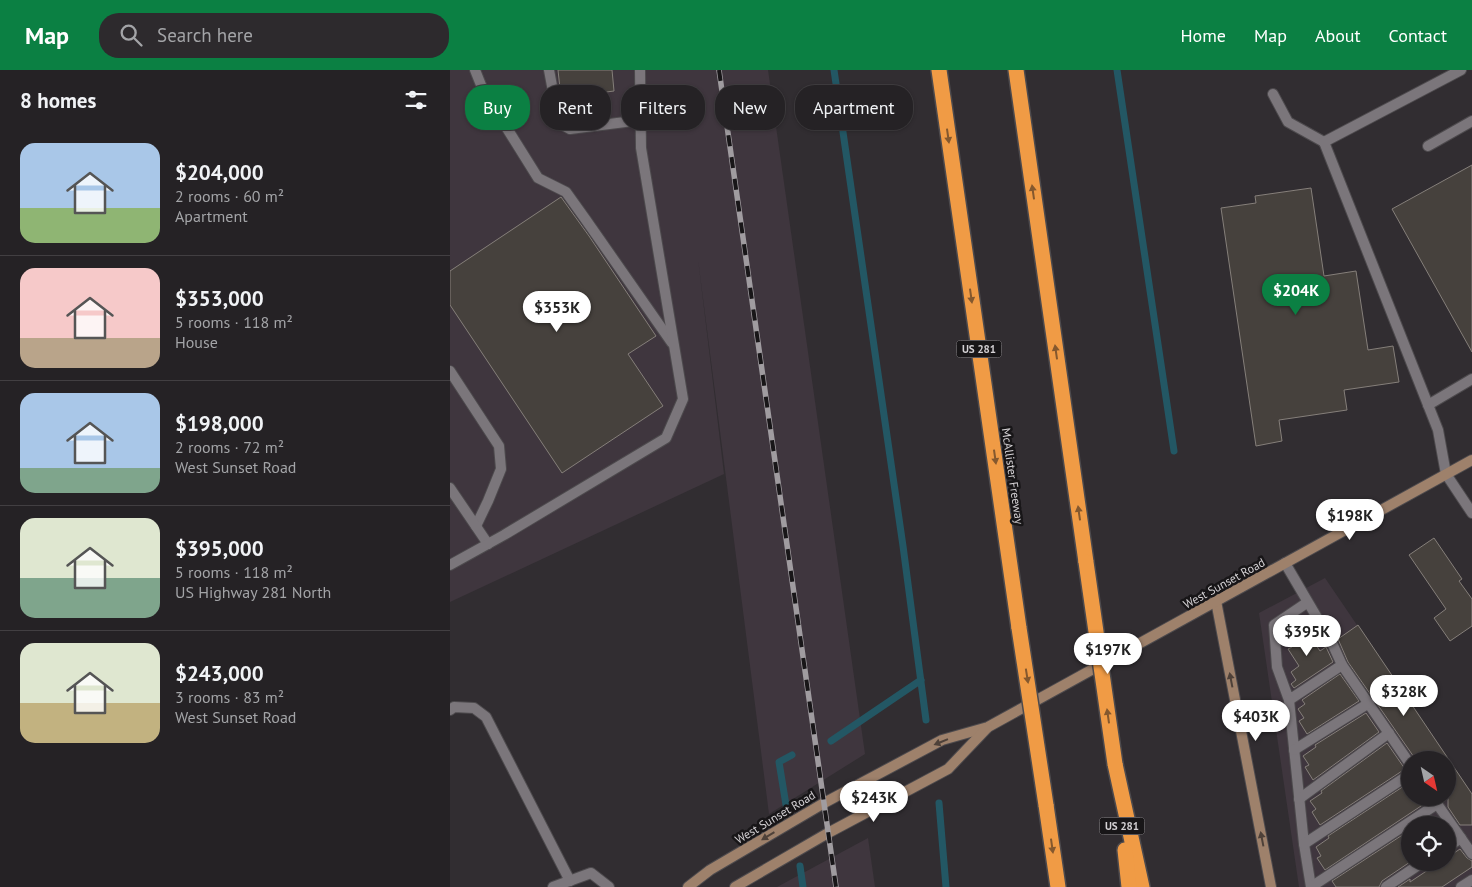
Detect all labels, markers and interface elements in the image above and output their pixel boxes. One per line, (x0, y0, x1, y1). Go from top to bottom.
search box (99, 13, 449, 58)
text: Map (25, 20, 69, 51)
icon: search (117, 21, 145, 49)
text: Search here (157, 23, 253, 47)
text: Home (1180, 24, 1226, 47)
text: Map (1254, 24, 1287, 47)
text: About (1315, 24, 1361, 47)
text: Contact (1389, 24, 1447, 47)
chip: Buy (465, 85, 530, 130)
chip: Rent (540, 85, 611, 130)
chip: Filters (621, 85, 705, 130)
chip: New (715, 85, 785, 130)
chip: Apartment (795, 85, 913, 130)
icon: filters (402, 86, 430, 114)
text: 8 homes (20, 87, 96, 114)
one-way arrow (944, 128, 952, 144)
text: $204,000 (175, 159, 264, 186)
icon: home (60, 163, 120, 223)
one-way arrow (1029, 183, 1037, 199)
text: 2 rooms · 60 m² (175, 186, 284, 206)
text: Apartment (175, 206, 248, 226)
pin: $204K (1261, 274, 1331, 316)
text: $204K (1273, 280, 1319, 300)
text: $353,000 (175, 285, 264, 312)
icon: home (60, 288, 120, 348)
one-way arrow (968, 289, 976, 305)
pin: $353K (522, 290, 592, 333)
text: $353K (534, 297, 580, 317)
text: 5 rooms · 118 m² (175, 312, 293, 332)
text: House (175, 332, 218, 352)
road number: US 281 (956, 340, 1002, 358)
one-way arrow (1052, 344, 1060, 360)
text: $198,000 (175, 410, 264, 437)
icon: home (60, 413, 120, 473)
street label: McAllister Freeway (999, 427, 1027, 526)
text: 2 rooms · 72 m² (175, 437, 284, 457)
one-way arrow (991, 450, 999, 466)
text: West Sunset Road (175, 457, 296, 477)
pin: $198K (1315, 498, 1385, 541)
one-way arrow (1075, 505, 1083, 521)
text: $198K (1327, 505, 1373, 525)
text: $395,000 (175, 535, 264, 562)
icon: home (60, 538, 120, 598)
street label: West Sunset Road (1181, 554, 1267, 612)
text: 5 rooms · 118 m² (175, 562, 293, 582)
text: US Highway 281 North (175, 582, 331, 602)
pin: $395K (1272, 614, 1342, 657)
text: $395K (1284, 621, 1330, 641)
pin: $197K (1073, 632, 1143, 675)
text: $197K (1085, 639, 1131, 659)
text: $243,000 (175, 660, 264, 687)
icon: home (60, 663, 120, 723)
one-way arrow (1023, 668, 1031, 684)
one-way arrow (1227, 671, 1235, 687)
pin: $328K (1369, 674, 1439, 717)
text: $328K (1381, 681, 1427, 701)
text: 3 rooms · 83 m² (175, 687, 284, 707)
pin: $403K (1221, 700, 1291, 742)
text: $403K (1233, 706, 1279, 726)
text: West Sunset Road (175, 707, 296, 727)
one-way arrow (1103, 708, 1111, 724)
one-way arrow (934, 738, 948, 746)
north arrow (1401, 751, 1456, 806)
map controls (1401, 751, 1456, 871)
pin: $243K (839, 780, 909, 823)
street label: West Sunset Road (732, 787, 818, 847)
text: $243K (851, 787, 897, 807)
button: locate (1401, 816, 1456, 871)
road number: US 281 (1100, 818, 1144, 834)
one-way arrow (761, 831, 774, 840)
one-way arrow (1257, 831, 1265, 847)
one-way arrow (1048, 838, 1056, 854)

